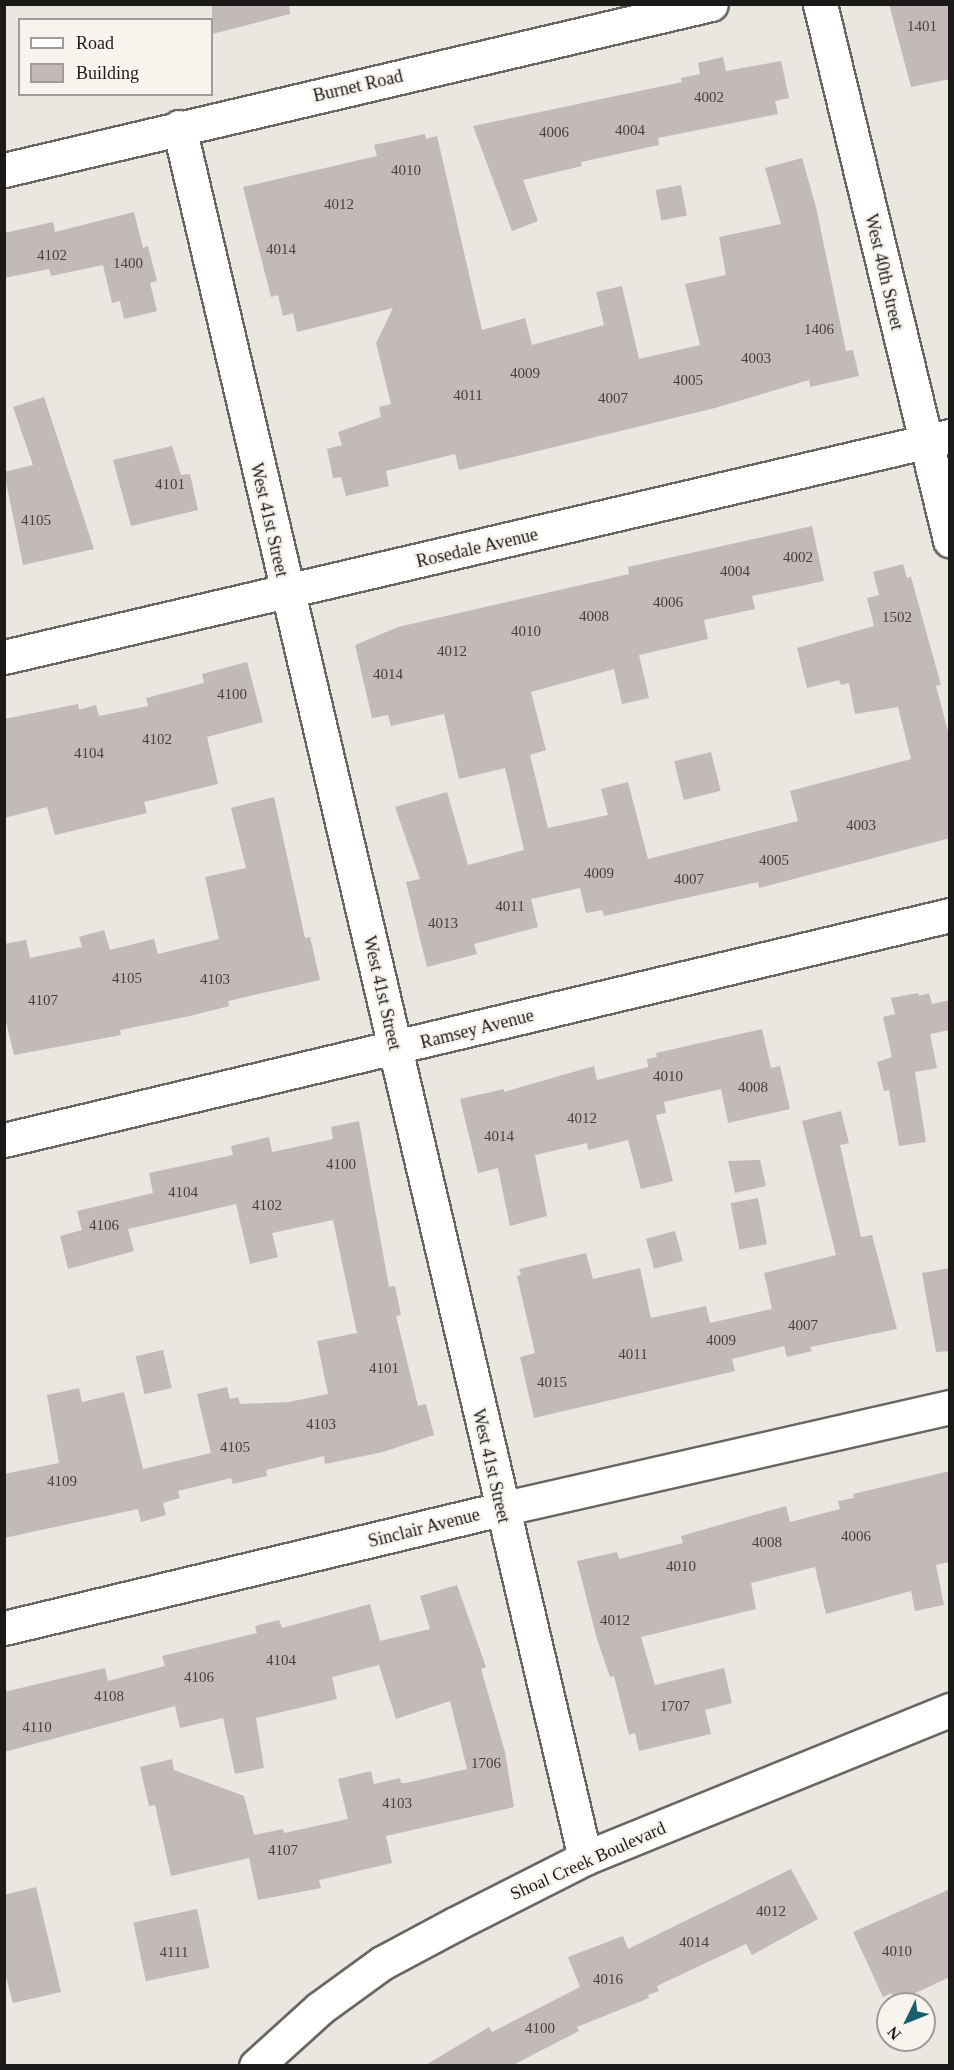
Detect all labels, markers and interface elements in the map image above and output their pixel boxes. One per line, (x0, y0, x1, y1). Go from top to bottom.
legend (18, 18, 213, 96)
house number: 1401 (907, 18, 937, 36)
text: Road (76, 33, 114, 53)
text: Building (76, 63, 139, 83)
street label: Burnet Road (311, 65, 405, 107)
house number: 4002 (694, 89, 724, 107)
house number: 4004 (615, 122, 645, 140)
house number: 4006 (539, 124, 569, 142)
house number: 4010 (391, 162, 421, 180)
house number: 4012 (324, 196, 354, 214)
street label: West 40th Street (860, 212, 908, 332)
house number: 4014 (266, 241, 296, 259)
house number: 4102 (37, 247, 67, 265)
house number: 1400 (113, 255, 143, 273)
house number: 1406 (804, 321, 834, 339)
house number: 4003 (741, 350, 771, 368)
house number: 4009 (510, 365, 540, 383)
house number: 4005 (673, 372, 703, 390)
house number: 4011 (453, 387, 483, 405)
house number: 4007 (598, 390, 628, 408)
street label: West 41st Street (245, 461, 293, 579)
house number: 4101 (155, 476, 185, 494)
house number: 4105 (21, 512, 51, 530)
street label: Rosedale Avenue (414, 523, 540, 573)
house number: 4002 (783, 549, 813, 567)
house number: 4004 (720, 563, 750, 581)
house number: 4006 (653, 594, 683, 612)
house number: 4008 (579, 608, 609, 626)
house number: 1502 (882, 609, 912, 627)
house number: 4010 (511, 623, 541, 641)
house number: 4012 (437, 643, 467, 661)
house number: 4014 (373, 666, 403, 684)
house number: 4100 (217, 686, 247, 704)
house number: 4102 (142, 731, 172, 749)
house number: 4104 (74, 745, 104, 763)
house number: 4003 (846, 817, 876, 835)
house number: 4005 (759, 852, 789, 870)
house number: 4009 (584, 865, 614, 883)
house number: 4007 (674, 871, 704, 889)
house number: 4011 (495, 898, 525, 916)
house number: 4013 (428, 915, 458, 933)
street label: West 41st Street (358, 934, 406, 1052)
house number: 4105 (112, 970, 142, 988)
house number: 4103 (200, 971, 230, 989)
house number: 4107 (28, 992, 58, 1010)
street label: Ramsey Avenue (418, 1004, 536, 1054)
house number: 4010 (653, 1068, 683, 1086)
house number: 4008 (738, 1079, 768, 1097)
house number: 4012 (567, 1110, 597, 1128)
house number: 4014 (484, 1128, 514, 1146)
house number: 4100 (326, 1156, 356, 1174)
house number: 4104 (168, 1184, 198, 1202)
house number: 4102 (252, 1197, 282, 1215)
house number: 4106 (89, 1217, 119, 1235)
house number: 4007 (788, 1317, 818, 1335)
house number: 4009 (706, 1332, 736, 1350)
house number: 4011 (618, 1346, 648, 1364)
house number: 4101 (369, 1360, 399, 1378)
house number: 4015 (537, 1374, 567, 1392)
street label: West 41st Street (467, 1407, 515, 1525)
house number: 4103 (306, 1416, 336, 1434)
house number: 4105 (220, 1439, 250, 1457)
house number: 4109 (47, 1473, 77, 1491)
street label: Sinclair Avenue (366, 1504, 482, 1552)
house number: 4006 (841, 1528, 871, 1546)
house number: 4008 (752, 1534, 782, 1552)
house number: 4010 (666, 1558, 696, 1576)
house number: 4012 (600, 1612, 630, 1630)
house number: 4104 (266, 1652, 296, 1670)
house number: 4106 (184, 1669, 214, 1687)
house number: 4108 (94, 1688, 124, 1706)
house number: 1707 (660, 1698, 690, 1716)
house number: 4110 (22, 1719, 52, 1737)
house number: 1706 (471, 1755, 501, 1773)
house number: 4103 (382, 1795, 412, 1813)
street label: Shoal Creek Boulevard (507, 1817, 669, 1905)
house number: 4107 (268, 1842, 298, 1860)
house number: 4012 (756, 1903, 786, 1921)
house number: 4014 (679, 1934, 709, 1952)
house number: 4010 (882, 1943, 912, 1961)
house number: 4111 (160, 1944, 188, 1962)
house number: 4016 (593, 1971, 623, 1989)
north arrow (876, 1992, 936, 2052)
house number: 4100 (525, 2020, 555, 2038)
text: N (884, 2023, 904, 2043)

